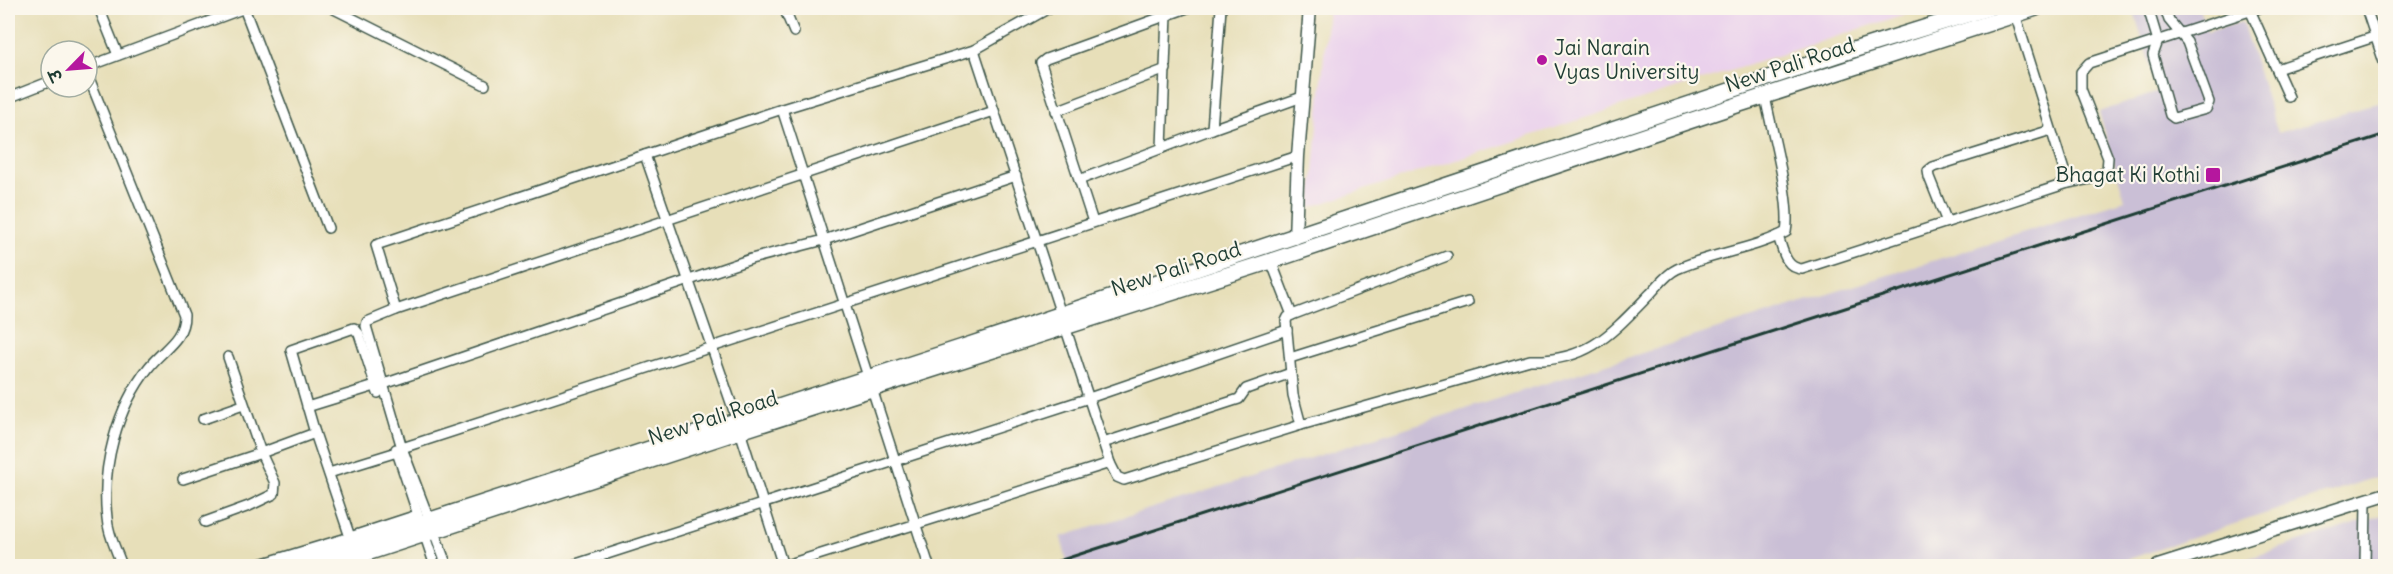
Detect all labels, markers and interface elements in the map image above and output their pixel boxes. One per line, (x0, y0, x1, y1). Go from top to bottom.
street label: New Pali Road (1722, 31, 1858, 98)
place label: Jai Narain Vyas University (1554, 34, 1699, 85)
north arrow (39, 39, 99, 99)
marker: Jai Narain Vyas University (1535, 53, 1549, 67)
text: उ (44, 65, 68, 86)
place label: Bhagat Ki Kothi (2055, 161, 2200, 188)
marker: Bhagat Ki Kothi (2204, 166, 2222, 184)
street label: New Pali Road (1108, 235, 1244, 302)
street label: New Pali Road (645, 384, 781, 451)

